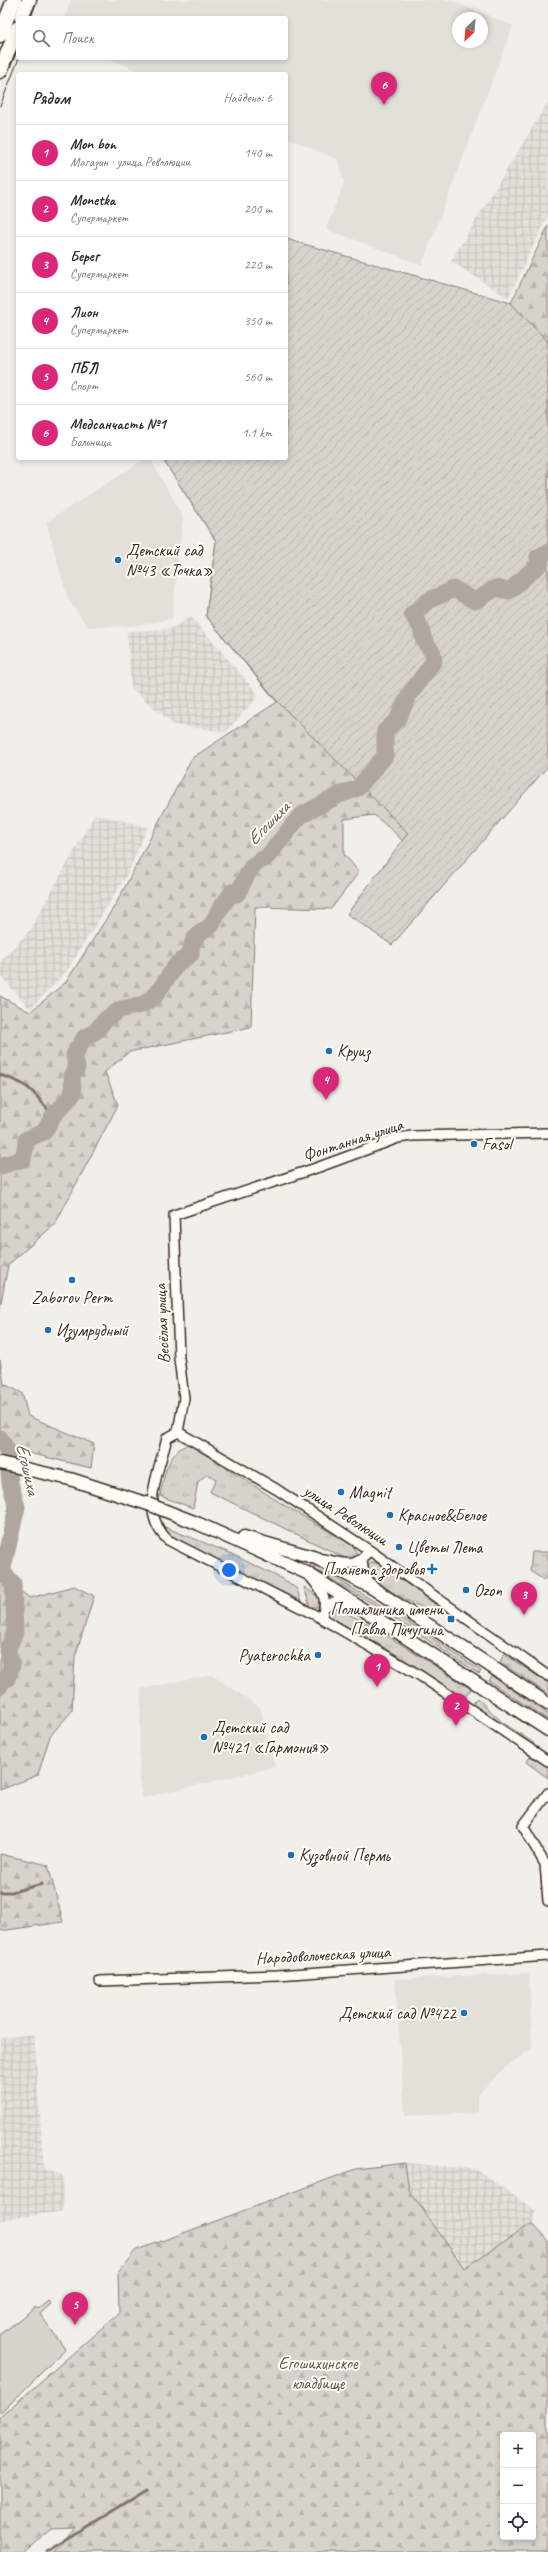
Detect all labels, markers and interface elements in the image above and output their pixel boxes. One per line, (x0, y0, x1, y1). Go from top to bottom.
north arrow (452, 12, 488, 48)
search box (16, 16, 288, 60)
icon: search (30, 27, 52, 49)
text: Поиск (62, 29, 94, 48)
pin: 6 (371, 72, 397, 105)
text: Рядом (32, 88, 70, 109)
text: Найдено: 6 (224, 90, 272, 106)
text: Mon bon (70, 135, 116, 154)
text: 1 (42, 145, 48, 161)
text: 140 m (244, 145, 272, 161)
text: Магазин · улица Революции (70, 154, 190, 170)
text: Monetka (70, 191, 115, 210)
text: 2 (42, 201, 48, 217)
text: 200 m (244, 201, 272, 217)
text: Супермаркет (70, 210, 128, 226)
text: Берег (70, 247, 99, 266)
text: 3 (42, 257, 48, 273)
text: 220 m (244, 257, 272, 273)
text: Супермаркет (70, 266, 128, 282)
text: Лион (70, 303, 98, 322)
text: 4 (42, 313, 48, 329)
text: 350 m (244, 313, 272, 329)
text: Супермаркет (70, 322, 128, 338)
text: ПБЛ (70, 359, 98, 378)
text: 5 (42, 369, 48, 385)
text: 560 m (244, 369, 272, 385)
text: Спорт (70, 378, 98, 394)
text: Медсанчасть №1 (70, 415, 166, 434)
text: 6 (42, 425, 48, 441)
text: 1.1 km (242, 425, 272, 441)
text: Больница (70, 434, 111, 450)
place label: Детский сад №43 «Точка» (126, 540, 213, 581)
marker: Детский сад №43 «Точка» (113, 555, 123, 565)
water label: Егошиха (242, 795, 296, 849)
place label: Круиз (337, 1041, 372, 1063)
marker: Круиз (324, 1046, 334, 1056)
pin: 4 (313, 1067, 339, 1100)
street label: Фонтанная улица (300, 1114, 407, 1166)
place label: Fasol (482, 1134, 514, 1155)
marker: Fasol (469, 1139, 479, 1149)
marker: Zaborov Perm (67, 1275, 77, 1285)
street label: Весёлая улица (149, 1283, 175, 1364)
place label: Zaborov Perm (32, 1287, 114, 1308)
place label: Изумрудный (56, 1320, 129, 1342)
marker: Изумрудный (43, 1325, 53, 1335)
water label: Егошиха (11, 1441, 45, 1499)
street label: улица Революции (299, 1479, 393, 1551)
place label: Magnit (349, 1482, 394, 1503)
marker: Magnit (336, 1487, 346, 1497)
place label: Красное&Белое (398, 1505, 487, 1526)
marker: Красное&Белое (385, 1510, 395, 1520)
place label: Цветы Лета (407, 1537, 483, 1558)
marker: Цветы Лета (394, 1542, 404, 1552)
place label: Планета здоровья (323, 1559, 425, 1581)
your location (219, 1560, 239, 1580)
marker: Планета здоровья (427, 1564, 437, 1574)
place label: Ozon (474, 1580, 502, 1601)
pin: 3 (511, 1582, 537, 1615)
marker: Ozon (461, 1585, 471, 1595)
place label: Поликлиника имени Павла Пичугина (330, 1599, 445, 1640)
marker: Поликлиника имени Павла Пичугина (446, 1614, 456, 1624)
place label: Pyaterochka (238, 1645, 312, 1666)
marker: Pyaterochka (313, 1650, 323, 1660)
pin: 1 (364, 1654, 390, 1687)
pin: 2 (443, 1693, 469, 1726)
place label: Детский сад №421 «Гармония» (212, 1717, 329, 1758)
marker: Детский сад №421 «Гармония» (199, 1732, 209, 1742)
place label: Кузовной Пермь (299, 1845, 392, 1867)
marker: Кузовной Пермь (286, 1850, 296, 1860)
street label: Народовольческая улица (255, 1941, 392, 1969)
place label: Детский сад №422 (339, 2003, 457, 2024)
marker: Детский сад №422 (459, 2008, 469, 2018)
pin: 5 (62, 2292, 88, 2325)
park label: Егошихинское кладбище (279, 2353, 359, 2394)
map controls (500, 2432, 536, 2540)
button: + (500, 2432, 536, 2468)
button: − (500, 2468, 536, 2504)
button: locate (500, 2504, 536, 2540)

